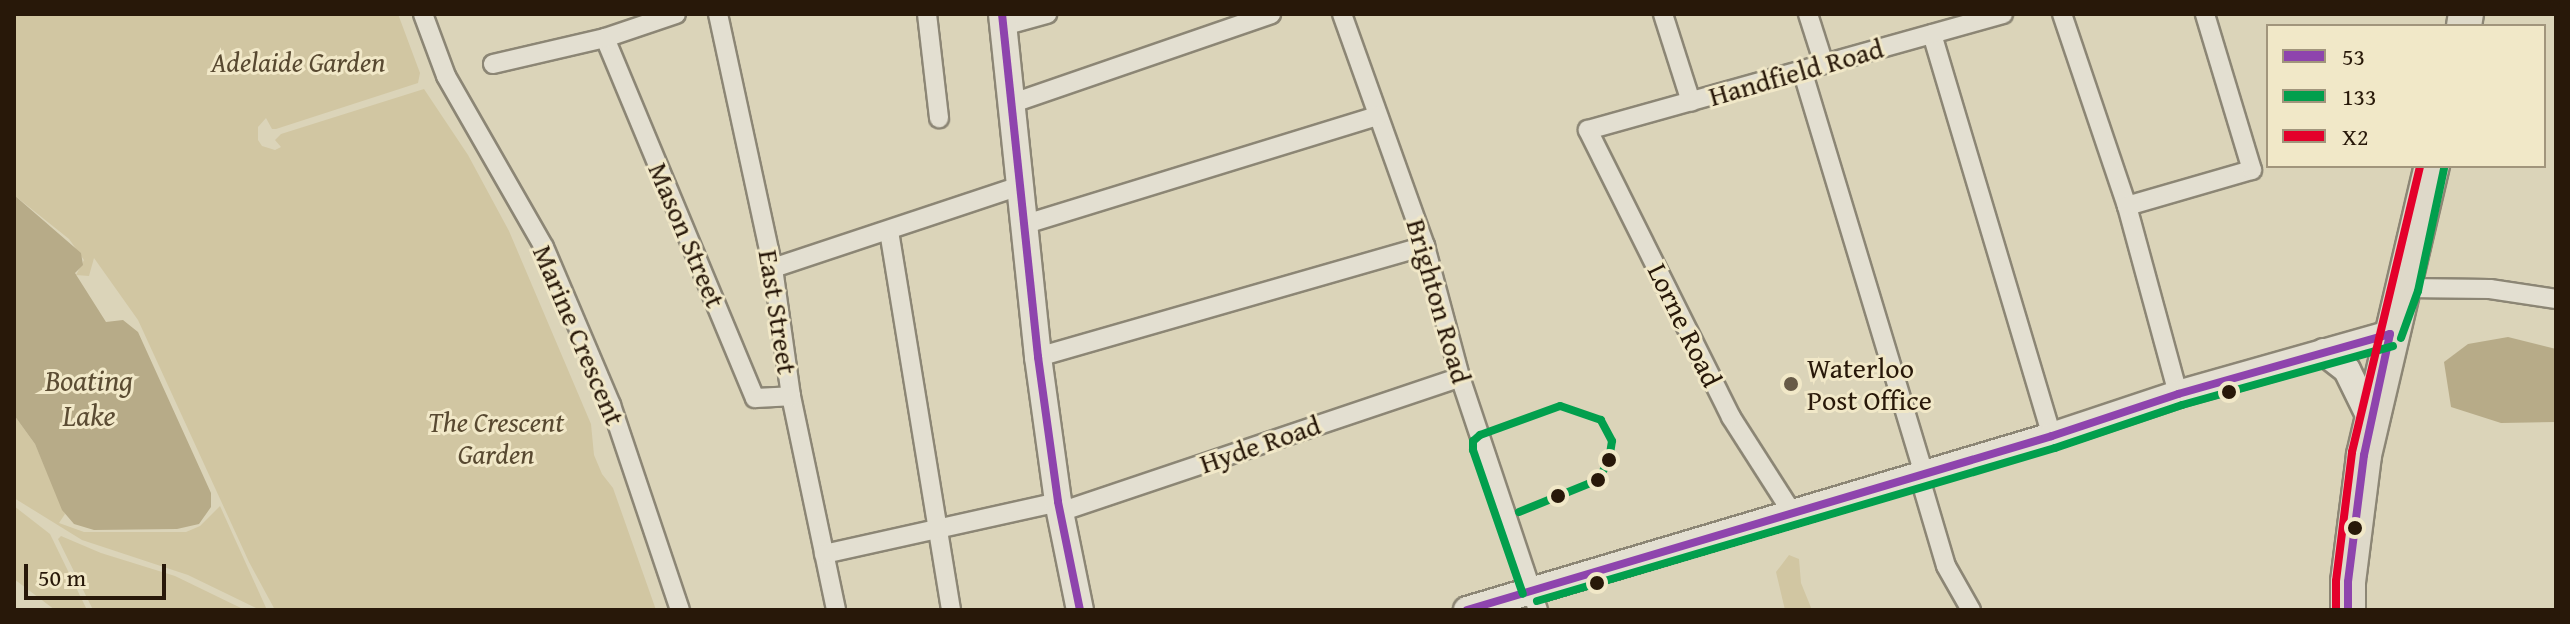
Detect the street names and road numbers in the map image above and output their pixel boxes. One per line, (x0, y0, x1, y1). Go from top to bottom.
street label: Handfield Road (1705, 31, 1887, 113)
street label: Mason Street (641, 157, 733, 313)
street label: Brighton Road (1399, 215, 1479, 387)
street label: Marine Crescent (526, 240, 632, 430)
street label: East Street (752, 247, 804, 377)
street label: Lorne Road (1641, 258, 1729, 392)
street label: Hyde Road (1195, 408, 1325, 480)

